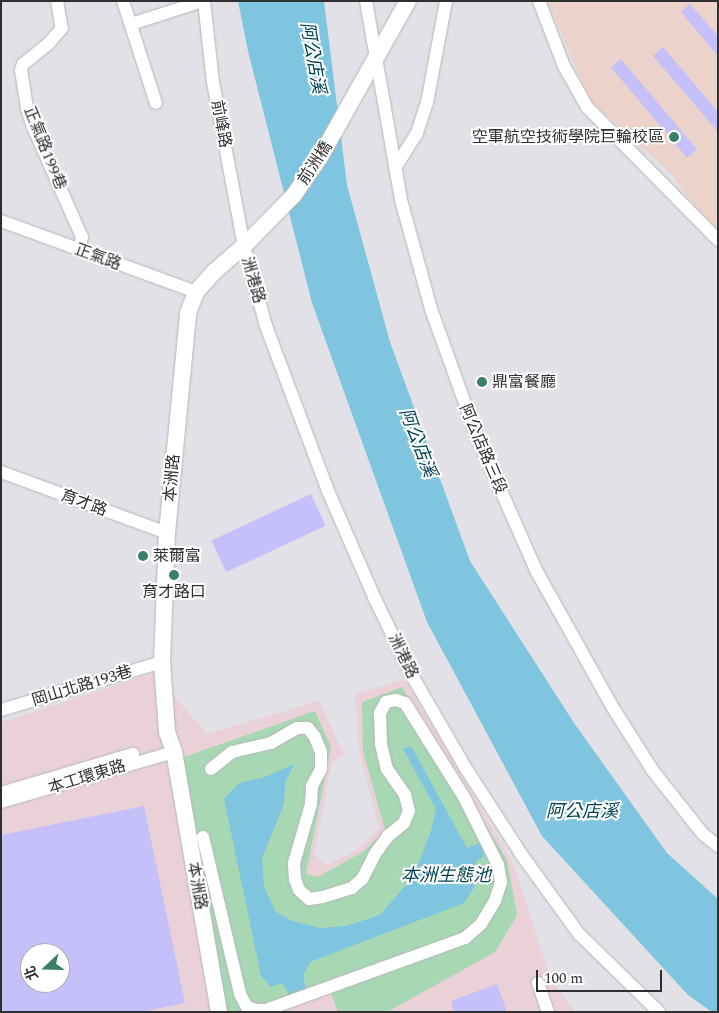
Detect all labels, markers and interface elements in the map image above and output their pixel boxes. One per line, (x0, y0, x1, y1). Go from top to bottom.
water label: 阿公店溪 (295, 21, 329, 95)
street label: 前峰路 (207, 99, 235, 149)
street label: 正氣路199巷 (20, 104, 70, 192)
place label: 空軍航空技術學院巨輪校區 (472, 127, 664, 147)
marker: 空軍航空技術學院巨輪校區 (668, 131, 680, 143)
street label: 前洲橋 (294, 138, 336, 188)
street label: 正氣路 (72, 240, 124, 274)
street label: 洲港路 (237, 254, 269, 306)
place label: 鼎富餐廳 (492, 372, 556, 392)
marker: 鼎富餐廳 (476, 376, 488, 388)
street label: 阿公店路三段 (455, 401, 511, 497)
water label: 阿公店溪 (394, 406, 440, 480)
street label: 本洲路 (160, 453, 184, 503)
street label: 育才路 (58, 486, 110, 520)
place label: 萊爾富 (153, 546, 201, 566)
marker: 萊爾富 (137, 550, 149, 562)
marker: 育才路口 (168, 569, 180, 581)
place label: 育才路口 (142, 582, 206, 602)
street label: 洲港路 (384, 630, 422, 682)
street label: 岡山北路193巷 (29, 662, 135, 710)
street label: 本工環東路 (46, 756, 128, 798)
water label: 阿公店溪 (546, 801, 618, 823)
street label: 本洲路 (183, 861, 211, 911)
water label: 本洲生態池 (401, 865, 491, 887)
north arrow (20, 943, 70, 993)
scale bar (539, 960, 665, 992)
text: 北 (19, 963, 44, 983)
text: 100 m (544, 967, 583, 990)

